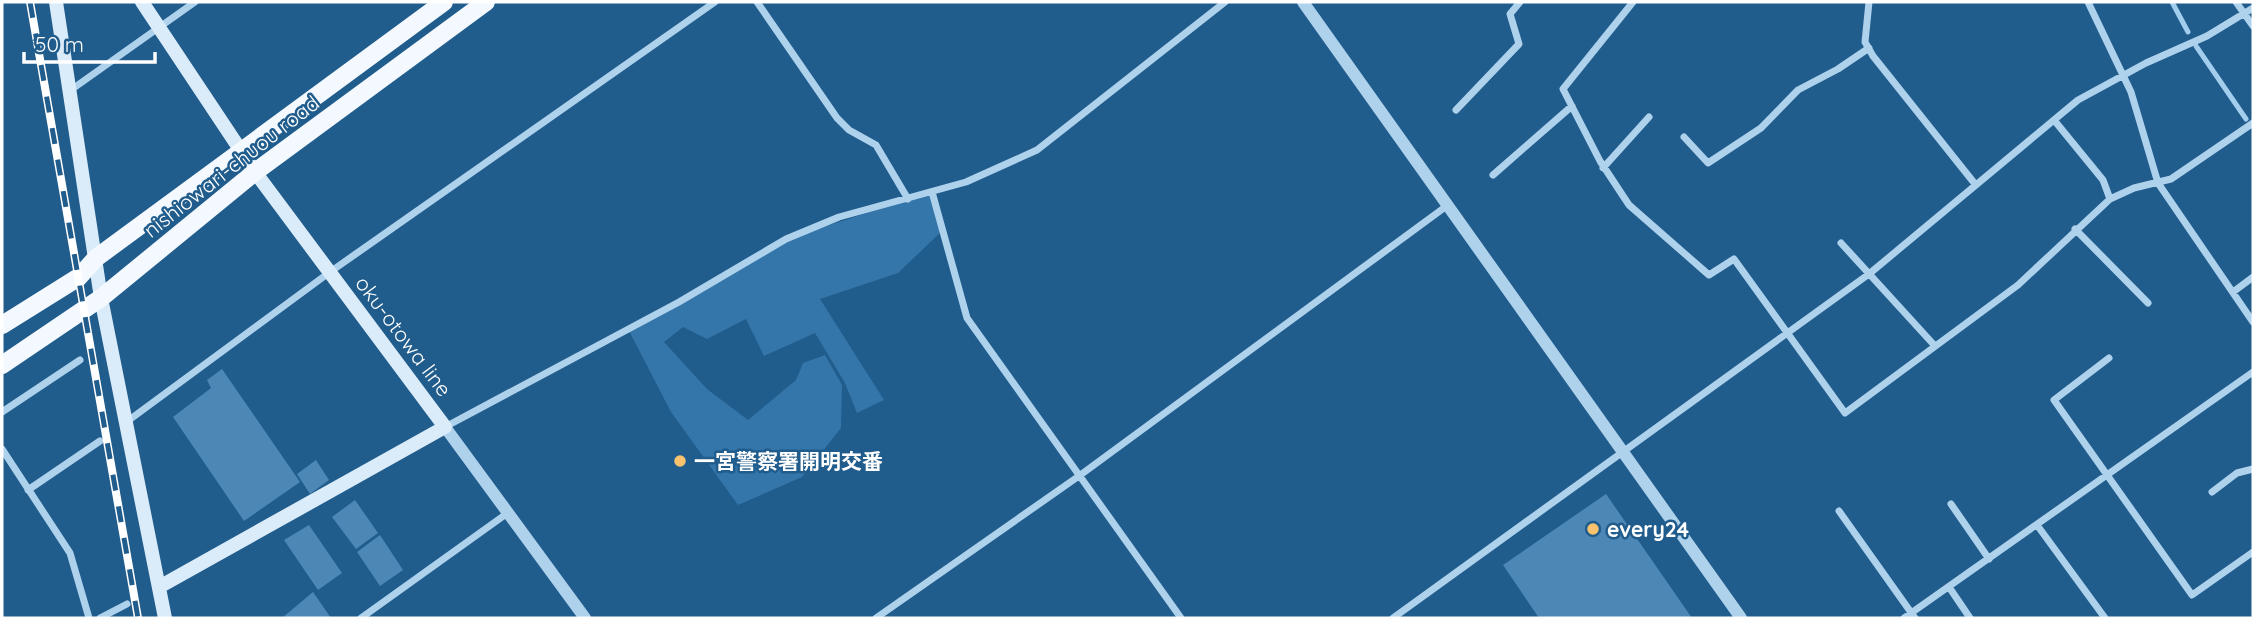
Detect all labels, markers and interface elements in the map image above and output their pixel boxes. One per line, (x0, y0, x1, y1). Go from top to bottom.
scale bar (24, 21, 156, 65)
text: 50 m (35, 31, 84, 57)
street label: nishiowari-chuou road (138, 89, 324, 243)
street label: oku-otowa line (350, 271, 458, 401)
place label: 一宮警察署開明交番 (694, 448, 883, 474)
marker: 一宮警察署開明交番 (672, 453, 688, 469)
place label: every24 (1607, 516, 1689, 542)
marker: every24 (1585, 521, 1601, 537)

